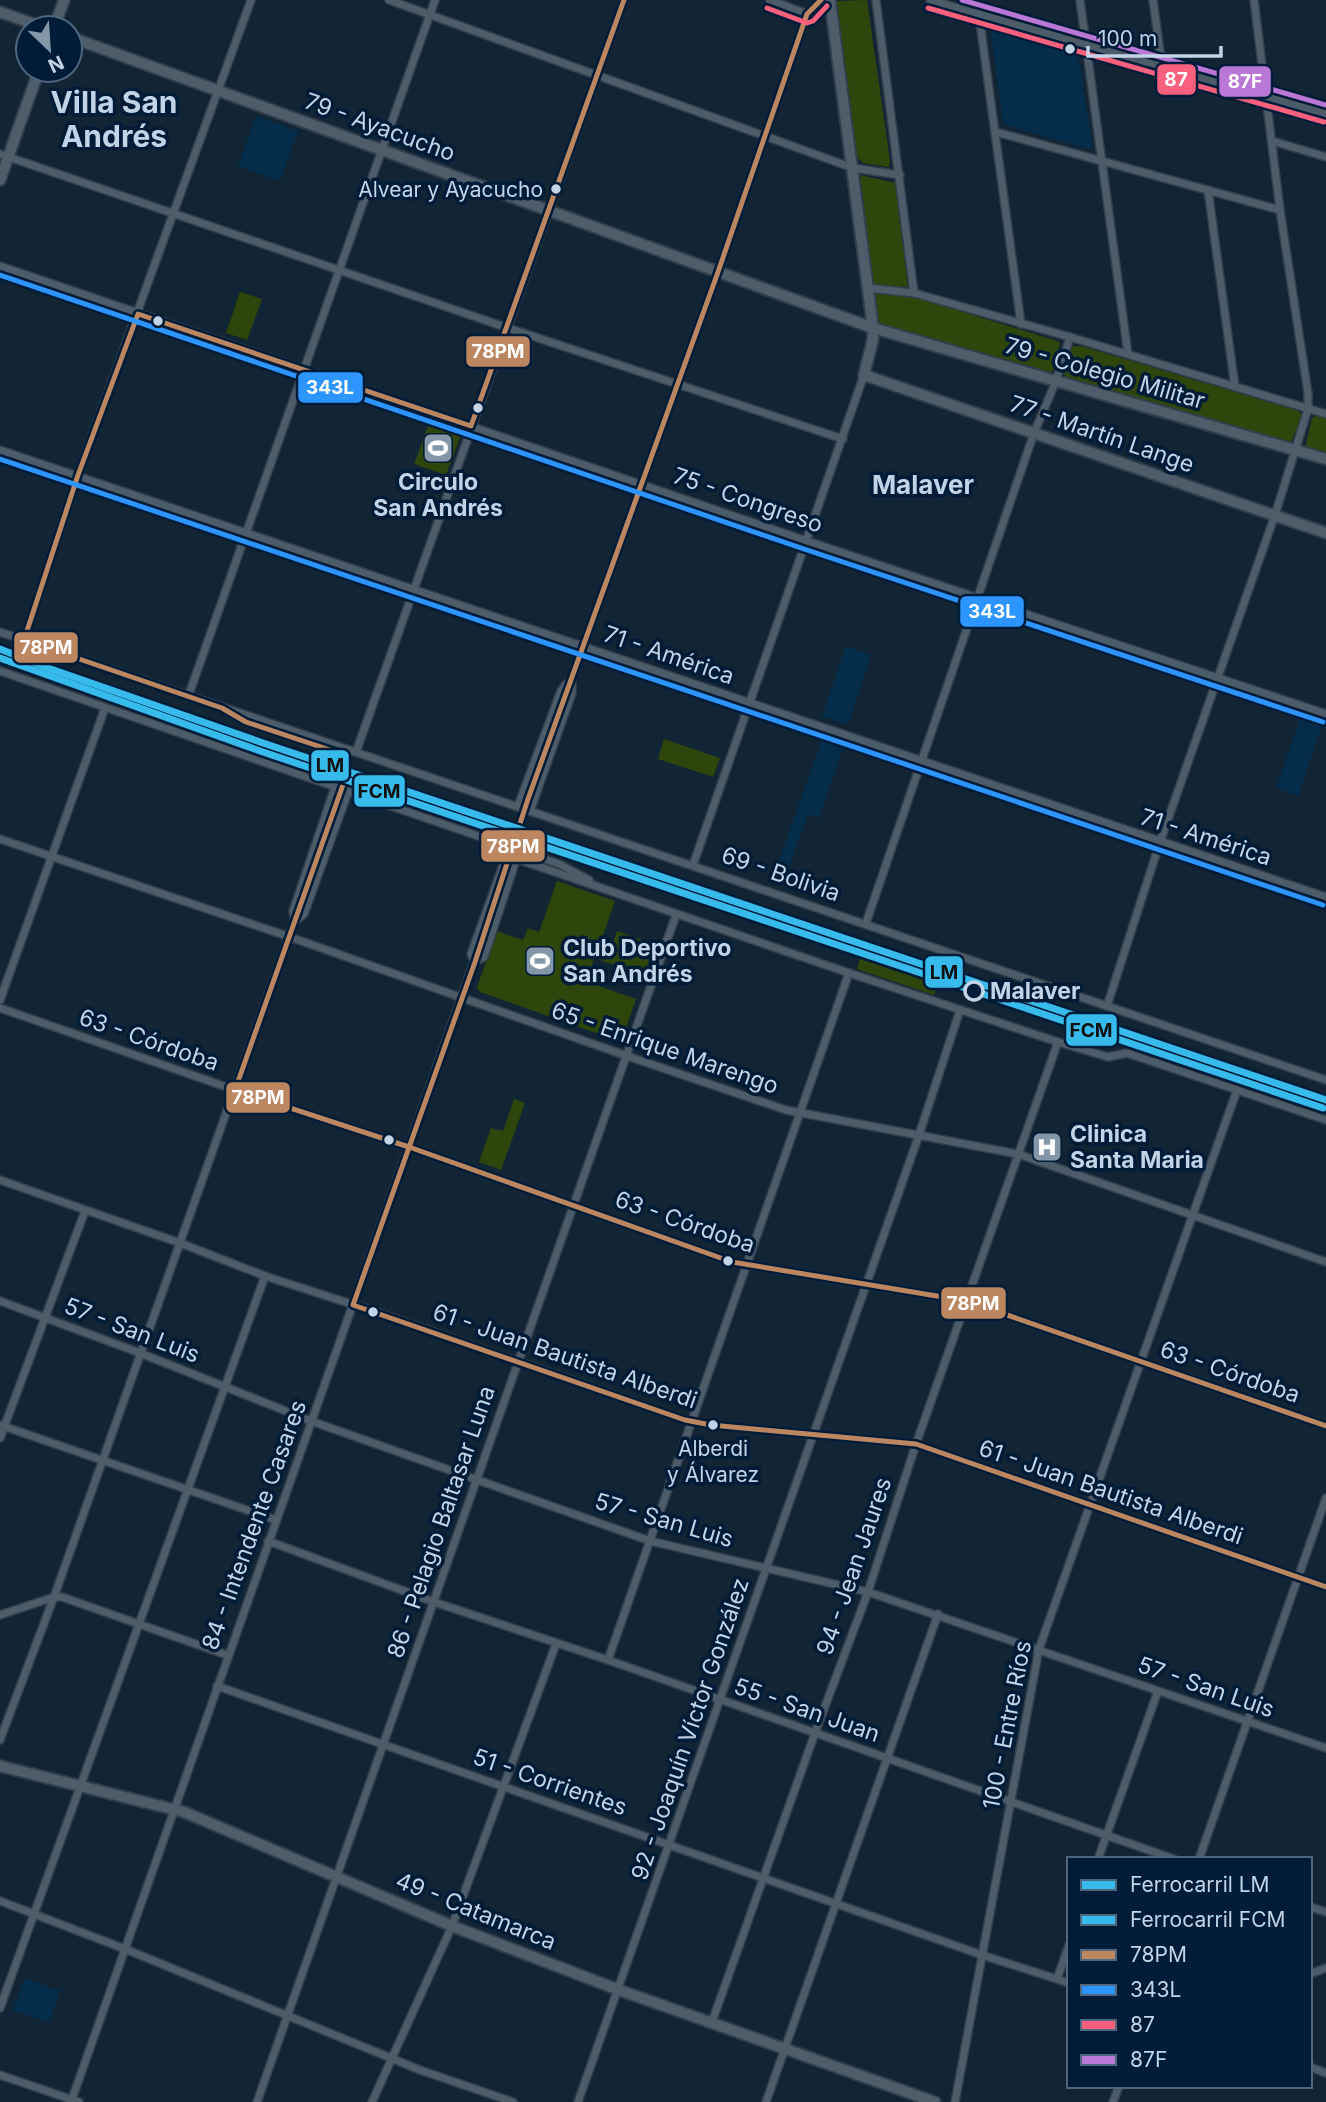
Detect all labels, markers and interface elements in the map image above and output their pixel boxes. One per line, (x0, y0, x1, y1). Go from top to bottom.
north arrow (14, 14, 84, 84)
scale bar (1088, 14, 1221, 58)
text: 100 m (1098, 26, 1157, 51)
unlabelled marker (1063, 42, 1077, 56)
text: N (45, 50, 67, 77)
line badge: 87 (1156, 63, 1197, 96)
line badge: 87F (1218, 65, 1272, 98)
text: 87 (1164, 68, 1188, 91)
text: 87F (1228, 70, 1262, 93)
district label: Villa San Andrés (50, 84, 178, 154)
street label: 79 - Ayacucho (301, 87, 459, 167)
place label: Alvear y Ayacucho (358, 177, 543, 202)
marker: Alvear y Ayacucho (549, 182, 563, 196)
unlabelled marker (151, 314, 165, 328)
street label: 79 - Colegio Militar (1002, 331, 1209, 415)
line badge: 78PM (465, 335, 531, 368)
text: 78PM (471, 340, 525, 363)
line badge: 343L (297, 371, 364, 404)
text: 343L (306, 376, 354, 399)
street label: 77 - Martín Lange (1006, 389, 1198, 479)
unlabelled marker (471, 401, 485, 415)
sports icon: Circulo San Andrés (421, 431, 455, 465)
street label: 75 - Congreso (670, 461, 826, 539)
place label: Circulo San Andrés (373, 468, 503, 522)
district label: Malaver (872, 469, 975, 500)
line badge: 343L (959, 595, 1025, 628)
text: 343L (968, 600, 1016, 623)
street label: 71 - América (600, 620, 738, 690)
line badge: 78PM (13, 631, 79, 664)
text: 78PM (19, 636, 73, 659)
line badge: LM (310, 749, 350, 782)
text: LM (316, 754, 344, 777)
line badge: FCM (353, 774, 406, 808)
text: FCM (358, 780, 400, 803)
street label: 71 - América (1137, 803, 1275, 871)
line badge: 78PM (480, 829, 546, 863)
text: 78PM (486, 835, 540, 858)
street label: 69 - Bolivia (718, 841, 844, 907)
place label: Club Deportivo San Andrés (563, 934, 731, 988)
sports icon: Club Deportivo San Andrés (523, 944, 557, 978)
line badge: LM (924, 955, 964, 989)
text: LM (930, 961, 958, 984)
place label: Malaver (990, 977, 1080, 1005)
marker: Malaver (964, 981, 984, 1001)
street label: 65 - Enrique Marengo (548, 996, 782, 1100)
street label: 63 - Córdoba (75, 1003, 223, 1077)
line badge: FCM (1065, 1013, 1118, 1047)
text: FCM (1070, 1019, 1112, 1042)
line badge: 78PM (225, 1081, 291, 1114)
text: 78PM (231, 1086, 285, 1109)
place label: Clinica Santa Maria (1070, 1120, 1204, 1174)
hospital icon: Clinica Santa Maria (1030, 1130, 1064, 1164)
unlabelled marker (382, 1133, 396, 1147)
street label: 63 - Córdoba (611, 1185, 759, 1259)
unlabelled marker (721, 1254, 735, 1268)
line badge: 78PM (940, 1286, 1007, 1320)
street label: 57 - San Luis (60, 1291, 204, 1369)
text: 78PM (946, 1292, 1000, 1315)
street label: 61 - Juan Bautista Alberdi (429, 1298, 701, 1414)
unlabelled marker (366, 1305, 380, 1319)
street label: 63 - Córdoba (1156, 1335, 1304, 1409)
street label: 86 - Pelagio Baltasar Luna (381, 1382, 501, 1662)
street label: 84 - Intendente Casares (196, 1396, 312, 1654)
marker: Alberdi y Álvarez (706, 1418, 720, 1432)
street label: 61 - Juan Bautista Alberdi (975, 1434, 1247, 1550)
place label: Alberdi y Álvarez (667, 1436, 759, 1487)
street label: 94 - Jean Jaures (811, 1474, 897, 1658)
street label: 57 - San Luis (592, 1487, 736, 1553)
street label: 92 - Joaquín Víctor González (625, 1574, 755, 1884)
street label: 100 - Entre Ríos (977, 1638, 1037, 1812)
street label: 57 - San Luis (1134, 1651, 1278, 1723)
street label: 55 - San Juan (730, 1672, 884, 1748)
street label: 51 - Corrientes (469, 1743, 631, 1821)
legend (1067, 1857, 1312, 2088)
street label: 49 - Catamarca (392, 1866, 560, 1956)
text: Ferrocarril LM (1130, 1872, 1270, 1897)
text: Ferrocarril FCM (1130, 1907, 1285, 1932)
text: 78PM (1130, 1942, 1187, 1967)
text: 343L (1130, 1977, 1181, 2002)
text: 87 (1130, 2012, 1155, 2037)
text: 87F (1130, 2047, 1167, 2072)

